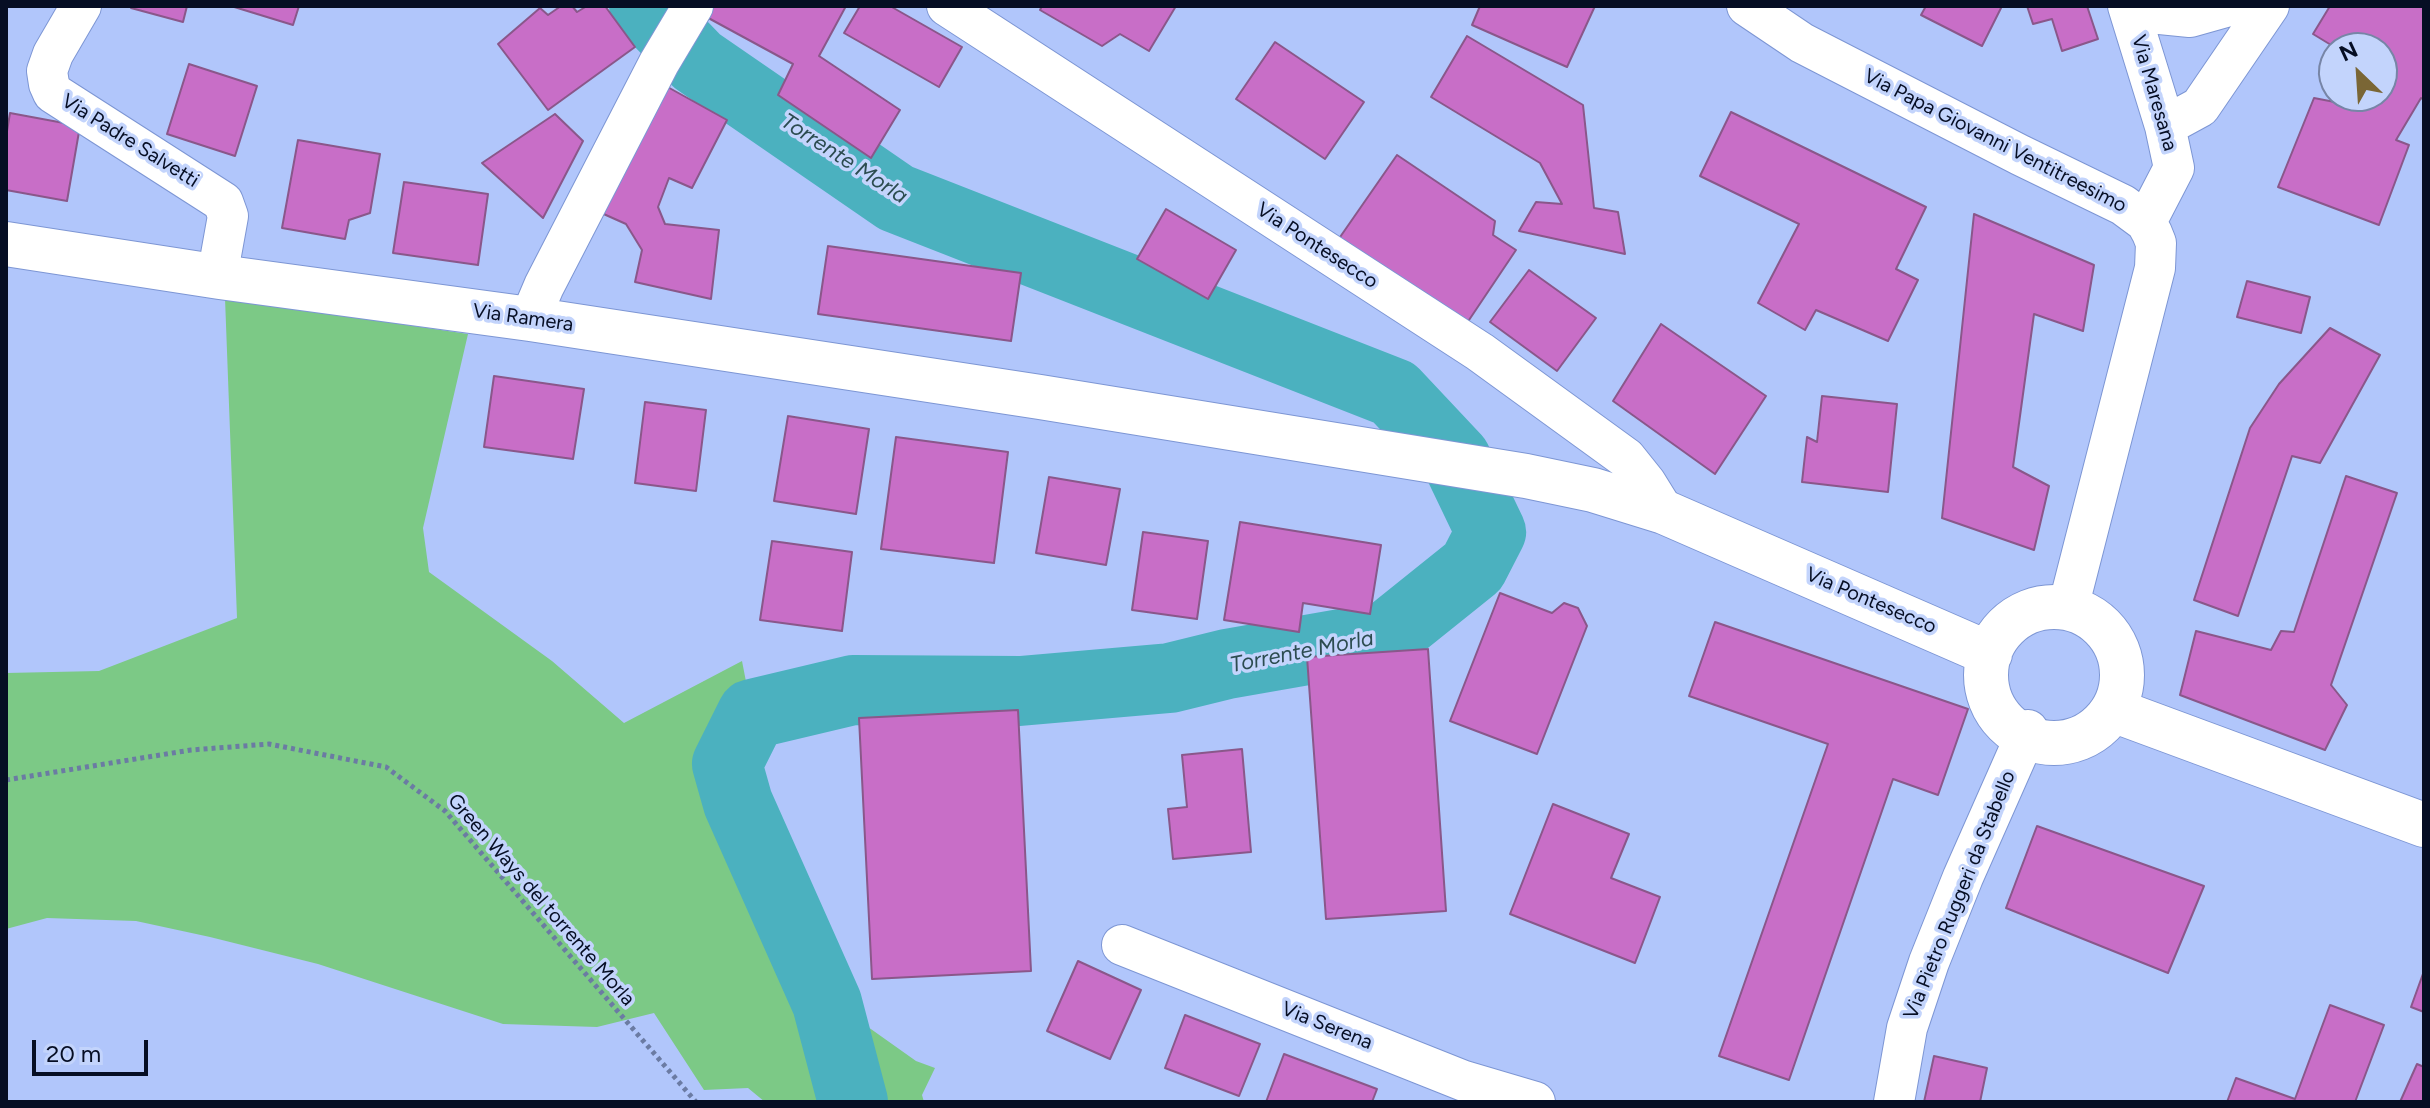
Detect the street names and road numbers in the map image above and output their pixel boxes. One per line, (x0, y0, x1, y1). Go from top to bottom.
street label: Via Maresana (2126, 32, 2182, 154)
street label: Via Papa Giovanni Ventitreesimo (1860, 64, 2130, 218)
street label: Via Padre Salvetti (57, 89, 203, 193)
street label: Via Pontesecco (1252, 198, 1382, 294)
street label: Via Ramera (471, 299, 575, 337)
street label: Via Pontesecco (1802, 563, 1940, 639)
street label: Via Pietro Ruggeri da Stabello (1899, 767, 2021, 1023)
street label: Green Ways del torrente Morla (442, 789, 640, 1011)
street label: Via Serena (1278, 997, 1376, 1055)

